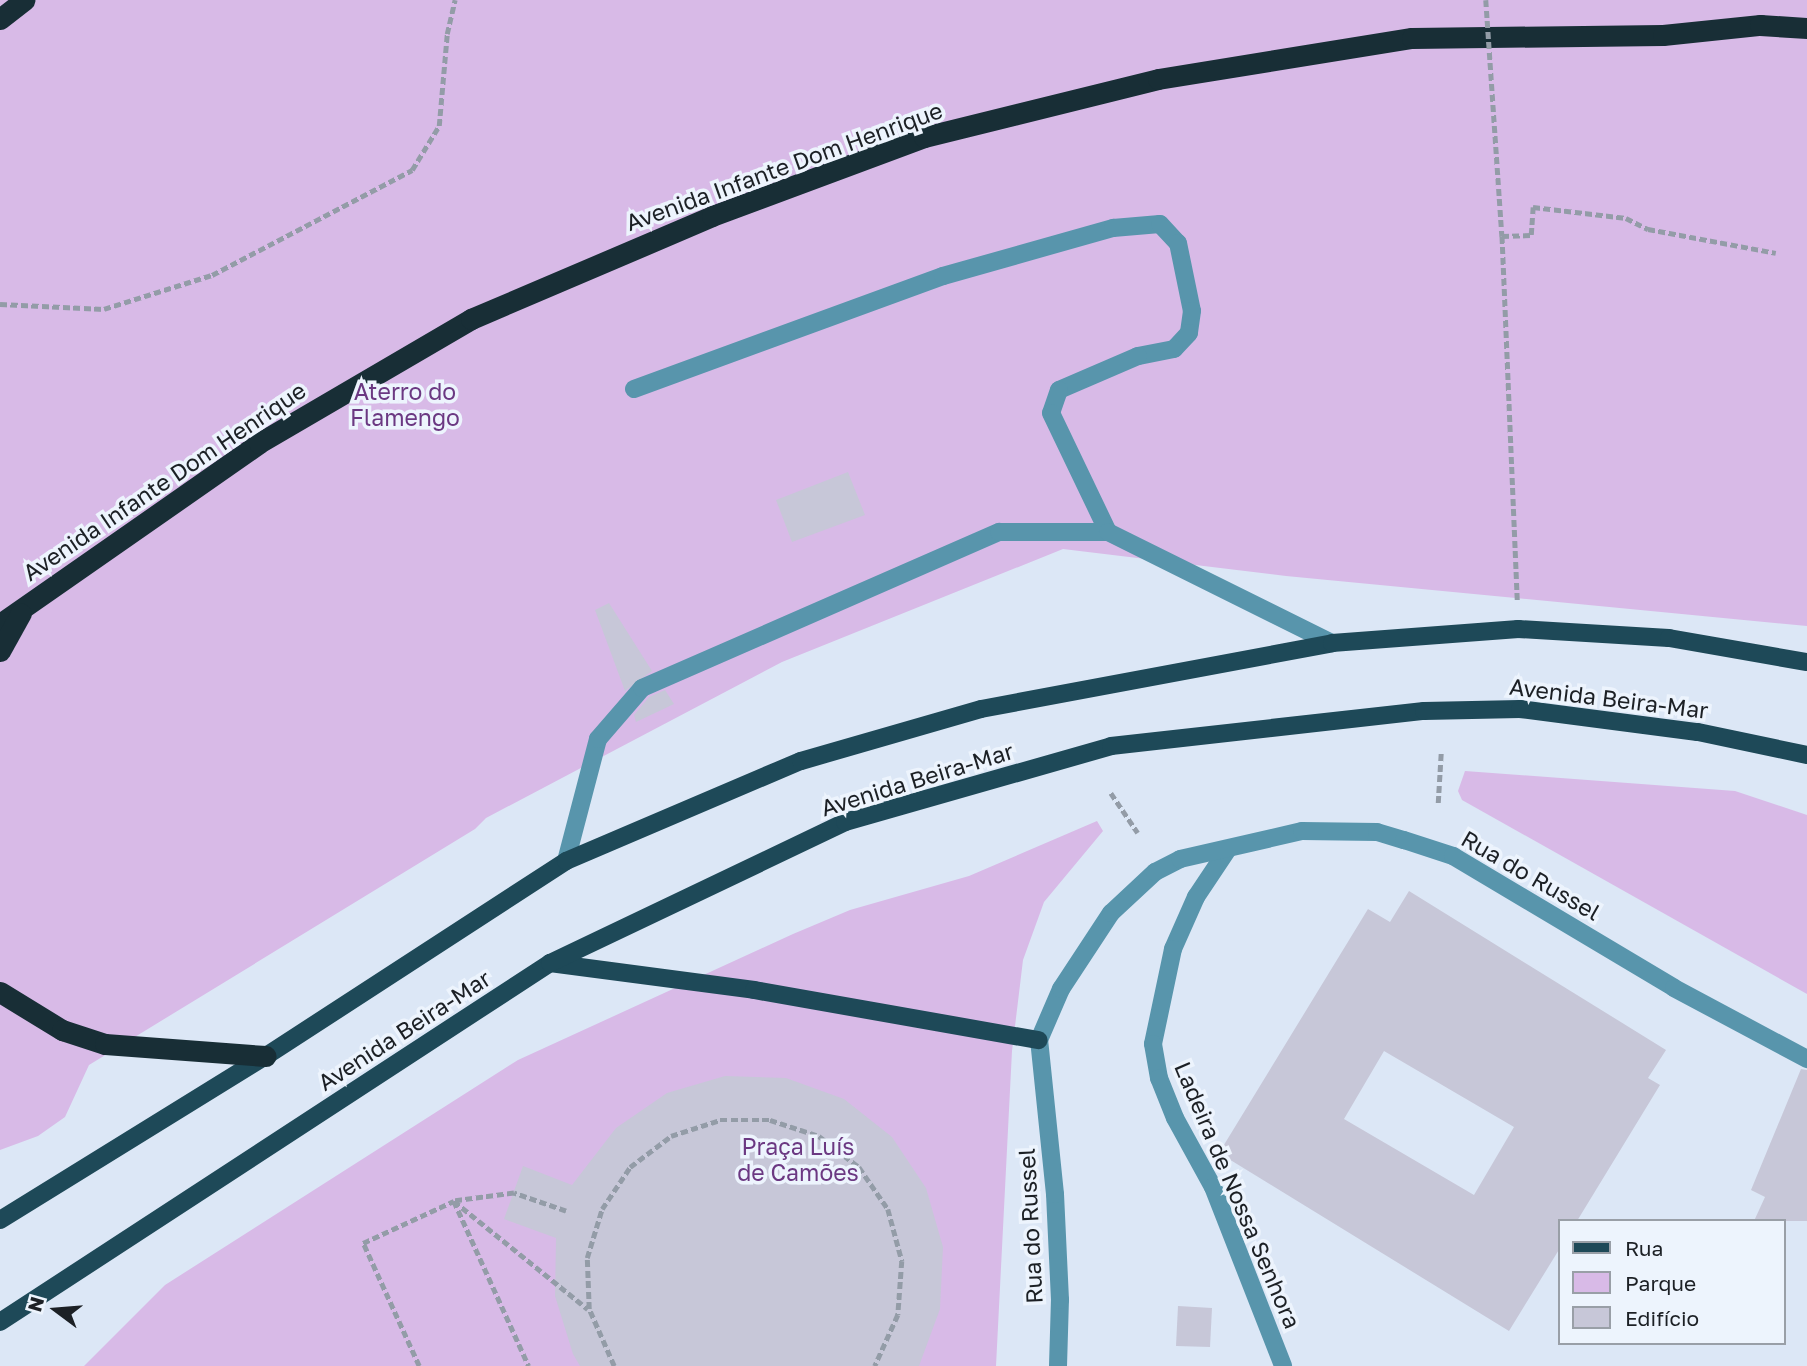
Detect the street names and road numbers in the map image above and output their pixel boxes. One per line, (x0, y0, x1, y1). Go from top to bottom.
street label: Avenida Infante Dom Henrique (622, 96, 946, 236)
street label: Avenida Infante Dom Henrique (17, 376, 311, 586)
street label: Avenida Beira-Mar (1508, 672, 1710, 724)
street label: Avenida Beira-Mar (817, 737, 1017, 821)
street label: Rua do Russel (1457, 824, 1605, 926)
street label: Avenida Beira-Mar (313, 964, 495, 1096)
street label: Ladeira de Nossa Senhora (1169, 1058, 1307, 1332)
street label: Rua do Russel (1012, 1148, 1048, 1304)

